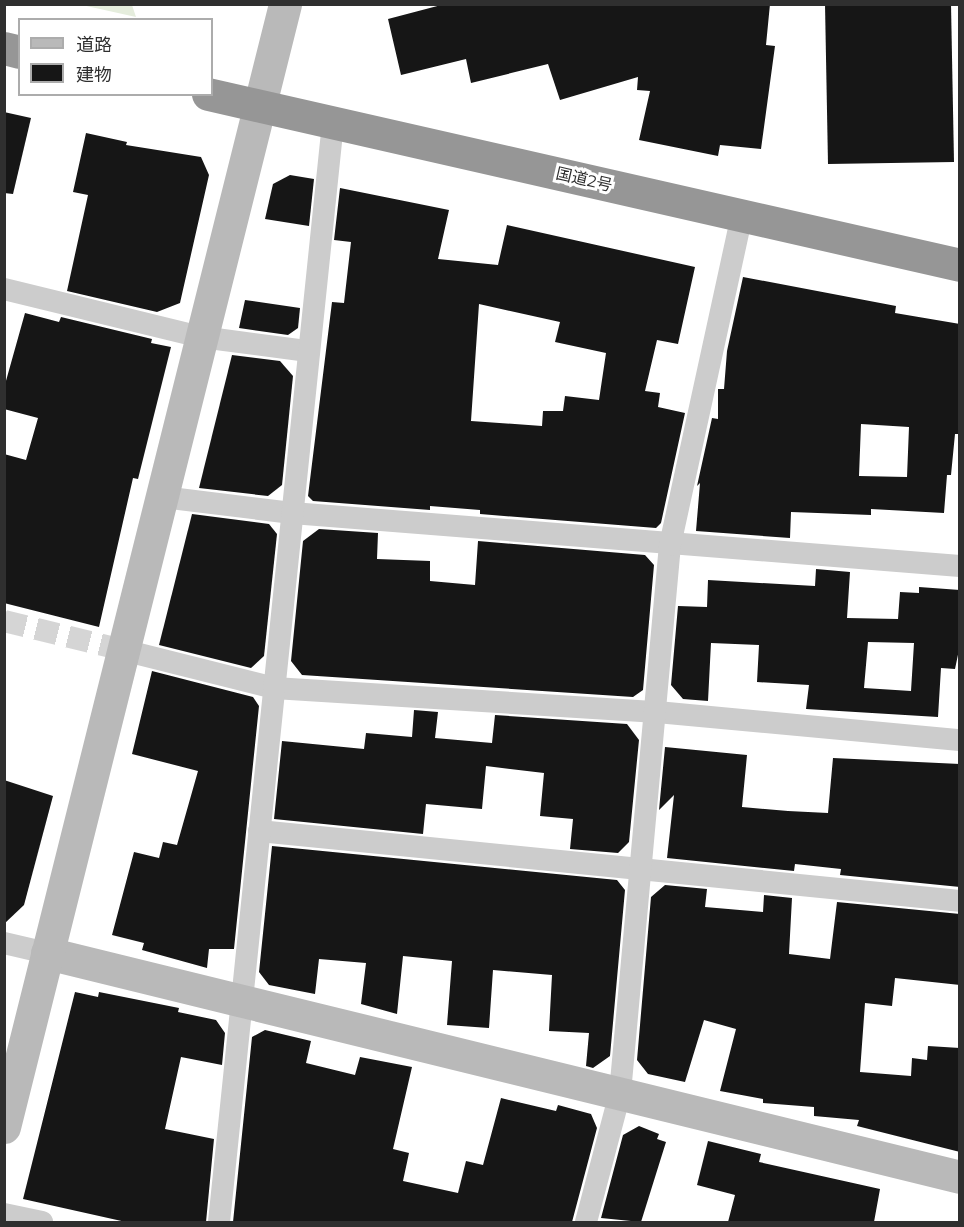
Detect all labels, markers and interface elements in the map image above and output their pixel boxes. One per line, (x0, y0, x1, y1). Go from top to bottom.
legend (18, 18, 213, 96)
text: 道路 (76, 34, 112, 56)
text: 建物 (76, 64, 112, 86)
street label: 国道2号 (554, 164, 614, 196)

